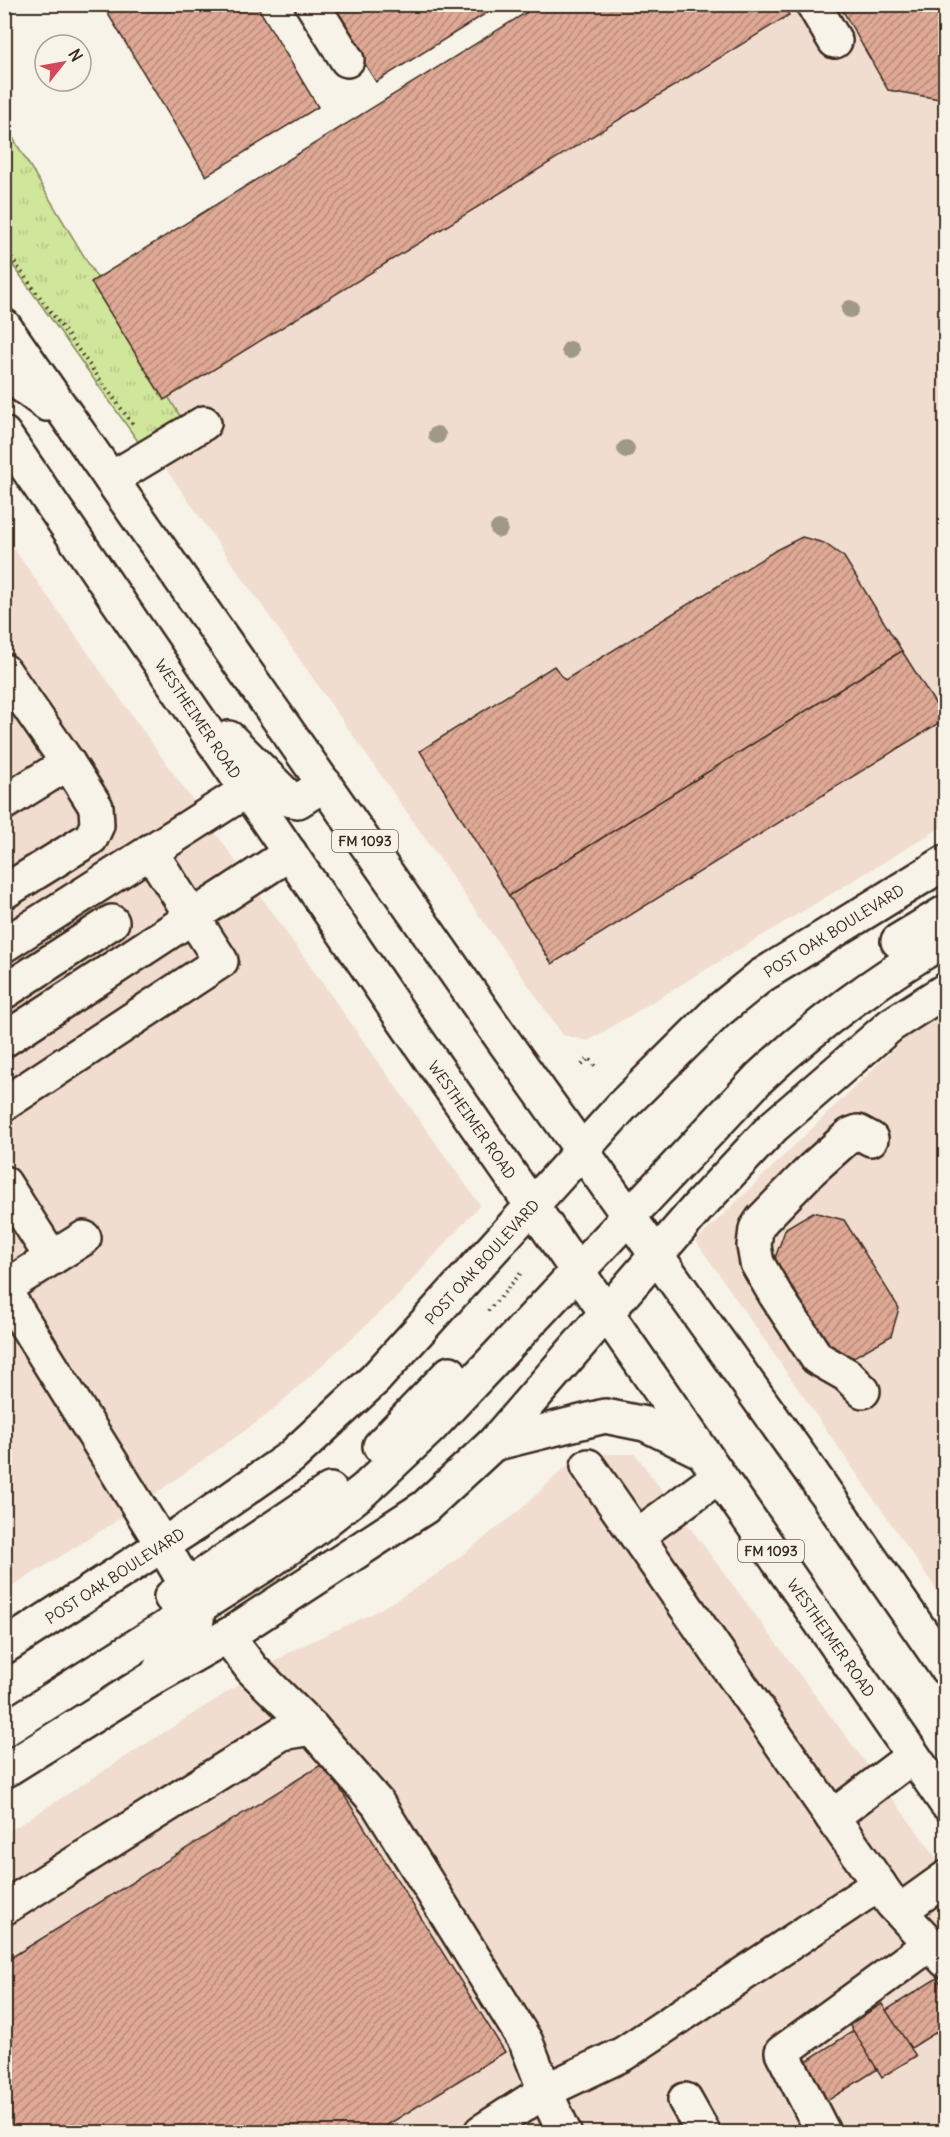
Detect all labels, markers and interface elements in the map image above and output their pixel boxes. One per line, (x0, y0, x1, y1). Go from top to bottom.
north arrow (33, 33, 93, 93)
text: N (64, 45, 87, 65)
street label: WESTHEIMER ROAD (151, 656, 245, 782)
road number: FM 1093 (332, 830, 398, 852)
street label: POST OAK BOULEVARD (760, 880, 908, 982)
street label: WESTHEIMER ROAD (424, 1057, 520, 1183)
street label: POST OAK BOULEVARD (421, 1195, 543, 1329)
street label: POST OAK BOULEVARD (42, 1524, 188, 1628)
road number: FM 1093 (738, 1540, 804, 1562)
street label: WESTHEIMER ROAD (783, 1575, 879, 1701)

